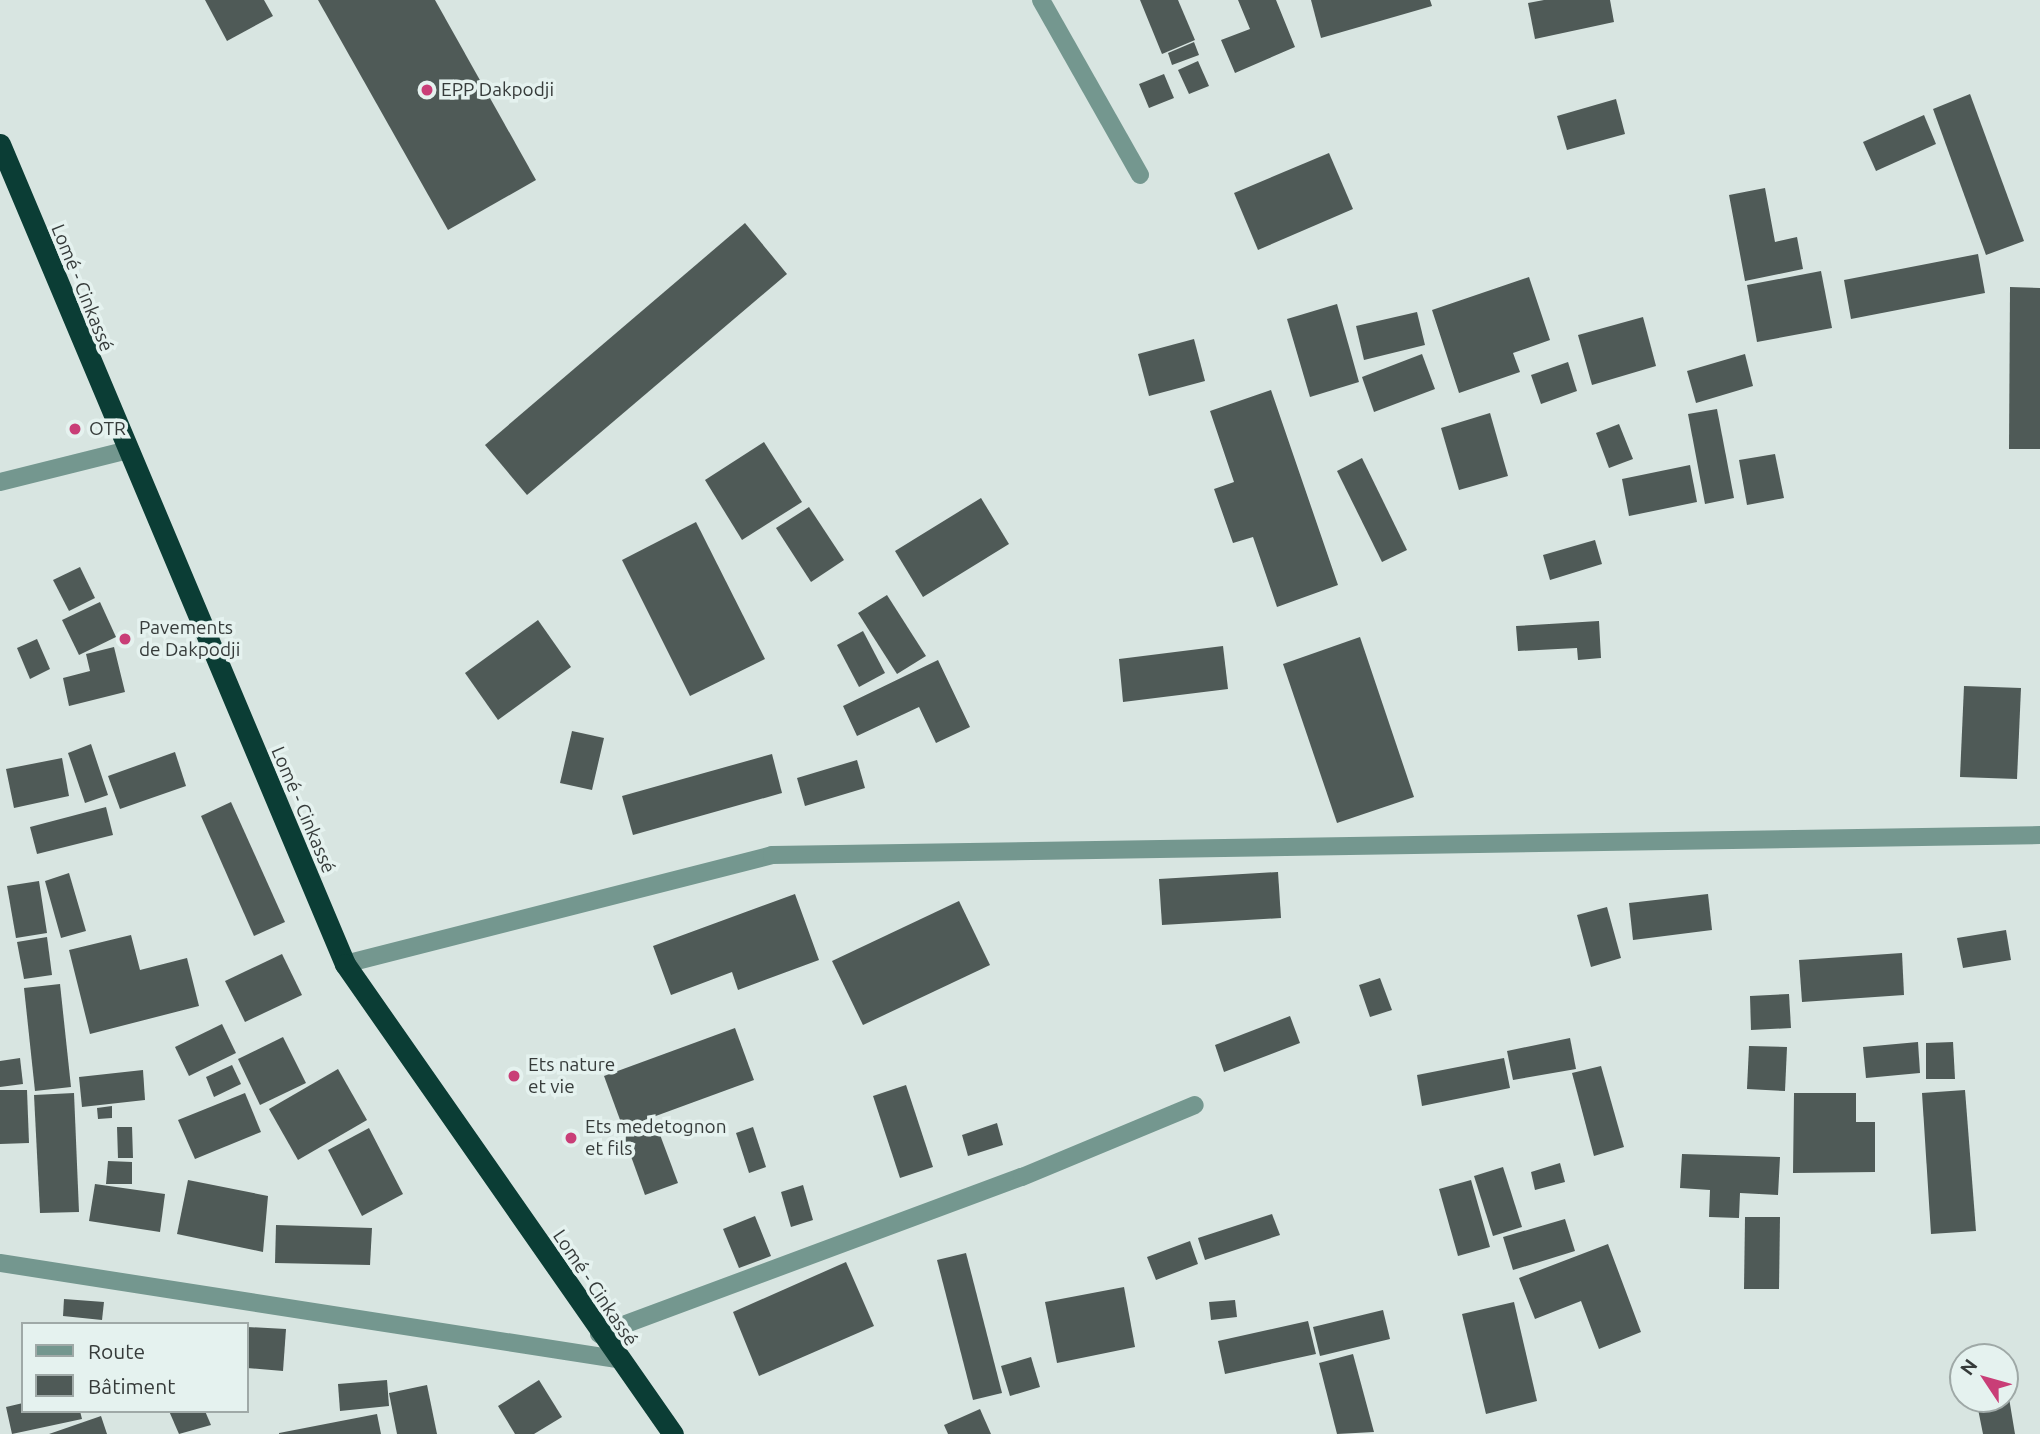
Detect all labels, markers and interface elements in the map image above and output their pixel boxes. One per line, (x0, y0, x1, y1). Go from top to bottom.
place label: EPP Dakpodji (441, 79, 554, 101)
marker: EPP Dakpodji (419, 82, 435, 98)
street label: Lomé - Cinkassé (46, 221, 118, 355)
place label: OTR (89, 418, 126, 440)
marker: OTR (67, 421, 83, 437)
place label: Pavements de Dakpodji (139, 617, 240, 661)
marker: Pavements de Dakpodji (117, 631, 133, 647)
street label: Lomé - Cinkassé (266, 743, 340, 877)
place label: Ets nature et vie (528, 1054, 615, 1098)
marker: Ets nature et vie (506, 1068, 522, 1084)
place label: Ets medetognon et fils (585, 1116, 726, 1160)
marker: Ets medetognon et fils (563, 1130, 579, 1146)
street label: Lomé - Cinkassé (548, 1226, 642, 1350)
legend (21, 1322, 248, 1413)
text: Route (88, 1339, 145, 1363)
north arrow (1949, 1343, 2019, 1413)
text: N (1956, 1355, 1982, 1379)
text: Bâtiment (88, 1374, 175, 1398)

